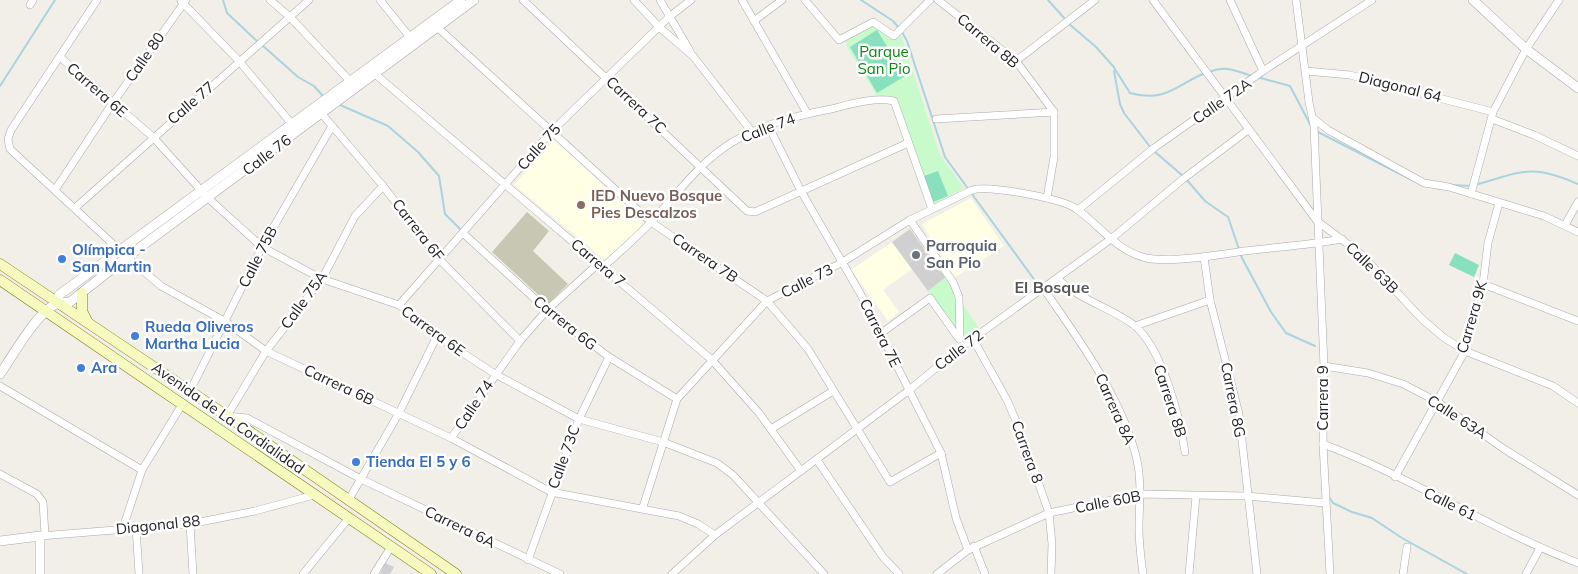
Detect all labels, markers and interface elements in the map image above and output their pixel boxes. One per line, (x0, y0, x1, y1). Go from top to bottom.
street label: Carrera 8B (953, 9, 1023, 72)
street label: Calle 80 (121, 28, 168, 85)
park label: Parque San Pio (858, 42, 910, 78)
street label: Carrera 6E (63, 58, 132, 121)
street label: Diagonal 64 (1357, 67, 1443, 106)
street label: Carrera 7C (602, 72, 670, 137)
street label: Calle 72A (1189, 74, 1255, 128)
street label: Calle 77 (163, 77, 218, 128)
street label: Calle 74 (738, 109, 797, 146)
street label: Calle 75 (513, 119, 565, 174)
street label: Calle 76 (239, 130, 295, 179)
place label: IED Nuevo Bosque Pies Descalzos (591, 186, 722, 222)
street label: Carrera 6F (388, 195, 449, 265)
marker: IED Nuevo Bosque Pies Descalzos (575, 199, 587, 211)
street label: Calle 75B (234, 223, 281, 291)
street label: Carrera 7B (669, 229, 742, 287)
street label: Carrera 7 (567, 234, 629, 291)
place label: Parroquia San Pio (926, 236, 997, 272)
street label: Calle 63B (1342, 238, 1403, 298)
place label: Olímpica - San Martin (72, 240, 151, 276)
marker: Parroquia San Pio (910, 249, 922, 261)
marker: Olímpica - San Martin (56, 253, 68, 265)
street label: Calle 73 (777, 259, 836, 302)
street label: Calle 75A (276, 267, 331, 332)
district label: El Bosque (1015, 277, 1090, 297)
street label: Carrera 9K (1452, 278, 1491, 355)
street label: Carrera 6G (530, 291, 601, 354)
street label: Carrera 7E (856, 295, 905, 370)
street label: Carrera 6E (398, 301, 469, 360)
place label: Rueda Oliveros Martha Lucia (145, 317, 253, 353)
street label: Calle 72 (931, 325, 987, 374)
marker: Rueda Oliveros Martha Lucia (129, 330, 141, 342)
street label: Avenida de La Cordialidad (148, 357, 308, 478)
place label: Ara (91, 358, 117, 377)
street label: Carrera 6B (301, 360, 377, 409)
street label: Carrera 8G (1217, 361, 1250, 439)
marker: Ara (75, 362, 87, 374)
street label: Carrera 8B (1150, 362, 1191, 440)
street label: Carrera 9 (1313, 365, 1332, 431)
street label: Carrera 8A (1091, 370, 1140, 448)
street label: Calle 74 (450, 376, 497, 433)
street label: Calle 63A (1424, 390, 1491, 443)
street label: Carrera 8 (1007, 418, 1048, 486)
street label: Calle 73C (543, 422, 584, 491)
place label: Tienda El 5 y 6 (366, 452, 471, 471)
marker: Tienda El 5 y 6 (350, 456, 362, 468)
street label: Calle 61 (1421, 483, 1480, 524)
street label: Calle 60B (1073, 486, 1142, 517)
street label: Carrera 6A (422, 501, 499, 552)
street label: Diagonal 88 (115, 511, 201, 538)

